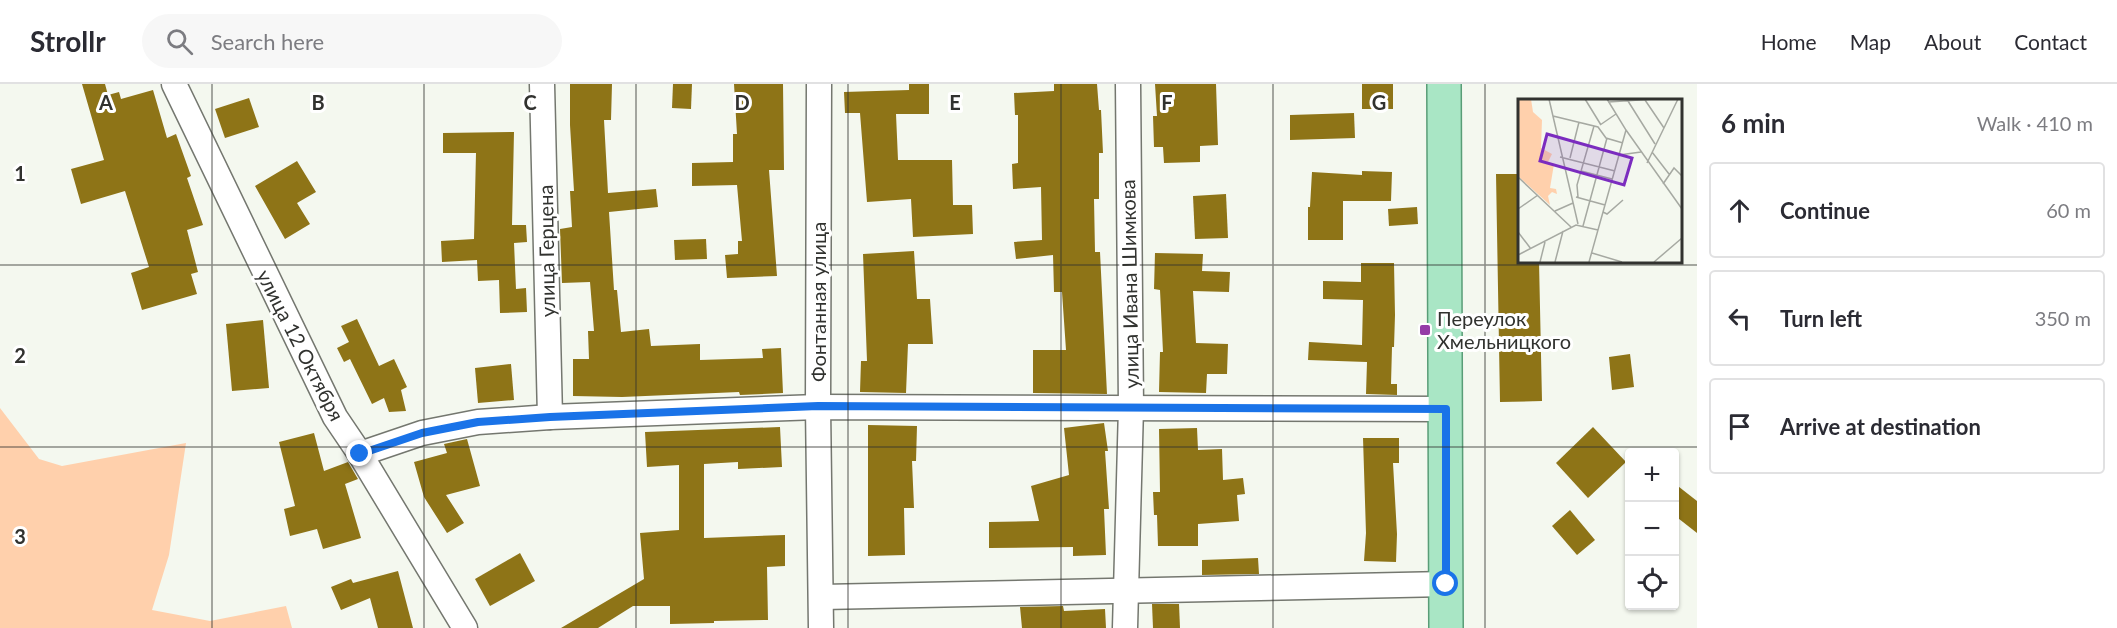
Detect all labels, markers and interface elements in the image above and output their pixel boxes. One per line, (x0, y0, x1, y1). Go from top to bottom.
search box (142, 14, 562, 68)
text: Strollr (30, 24, 106, 58)
icon: search (163, 25, 196, 58)
text: Search here (211, 28, 324, 55)
text: Home (1761, 29, 1817, 54)
text: Map (1850, 29, 1891, 54)
text: About (1924, 29, 1981, 54)
text: Contact (2014, 29, 2087, 54)
text: A (98, 90, 113, 114)
text: B (311, 90, 325, 114)
text: C (523, 90, 537, 114)
text: D (734, 90, 750, 114)
text: E (949, 90, 961, 114)
text: F (1161, 90, 1173, 114)
text: G (1372, 90, 1386, 114)
inset map (1518, 99, 1682, 262)
text: 6 min (1721, 107, 1785, 139)
text: Walk · 410 m (1977, 111, 2093, 135)
text: 1 (14, 161, 26, 185)
street label: улица Ивана Шимкова (1115, 179, 1143, 389)
street label: улица Герцена (533, 185, 559, 317)
icon: ahead (1723, 194, 1756, 227)
text: Continue (1780, 197, 1870, 224)
text: 60 m (2046, 198, 2091, 222)
street label: Фонтанная улица (806, 222, 830, 382)
street label: улица 12 Октября (253, 265, 349, 425)
icon: left (1723, 302, 1756, 335)
text: Turn left (1780, 305, 1862, 332)
place label: Переулок Хмельницкого (1437, 306, 1571, 353)
text: 350 m (2035, 306, 2091, 330)
marker: Переулок Хмельницкого (1418, 323, 1432, 337)
text: 2 (14, 343, 26, 367)
icon: arrive (1723, 410, 1756, 443)
text: Arrive at destination (1780, 413, 1981, 440)
route end (346, 440, 372, 466)
map controls (1625, 448, 1679, 610)
button: + (1625, 448, 1679, 502)
button: − (1625, 502, 1679, 556)
text: 3 (14, 524, 26, 548)
button: locate (1625, 556, 1679, 610)
route start (1432, 570, 1458, 596)

